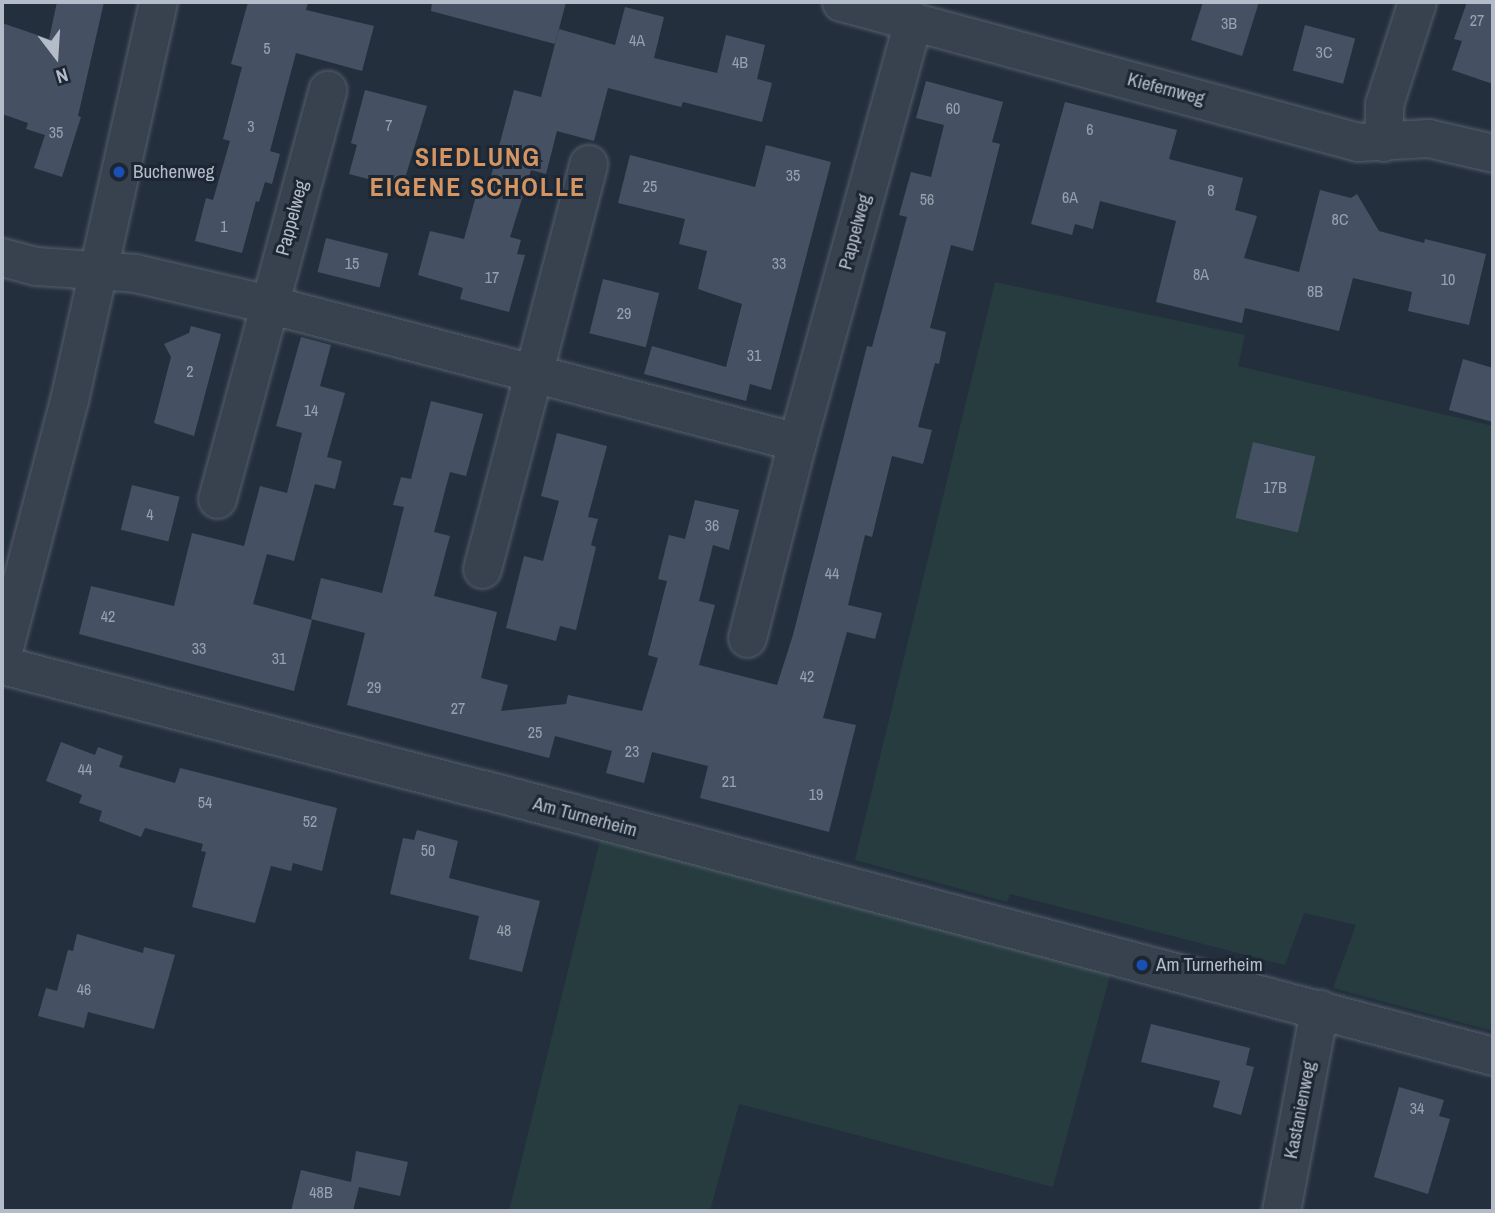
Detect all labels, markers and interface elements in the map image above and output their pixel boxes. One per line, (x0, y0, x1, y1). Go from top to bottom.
house number: 27 (1470, 10, 1484, 30)
house number: 3B (1221, 13, 1237, 33)
north arrow (21, 21, 91, 91)
house number: 4A (629, 30, 645, 50)
house number: 5 (263, 38, 271, 58)
house number: 3C (1316, 42, 1332, 62)
house number: 4B (732, 52, 748, 72)
text: N (53, 62, 71, 90)
street label: Kiefernweg (1125, 68, 1207, 110)
house number: 60 (946, 98, 960, 118)
house number: 7 (385, 115, 393, 135)
house number: 3 (247, 116, 255, 136)
house number: 6 (1086, 119, 1094, 139)
house number: 35 (49, 122, 63, 142)
district label: SIEDLUNG EIGENE SCHOLLE (372, 141, 584, 202)
place label: Buchenweg (133, 161, 214, 183)
marker: Buchenweg (111, 164, 127, 180)
house number: 35 (786, 165, 800, 185)
house number: 25 (643, 176, 657, 196)
street label: Pappelweg (271, 178, 313, 258)
house number: 8 (1207, 180, 1215, 200)
house number: 6A (1062, 187, 1078, 207)
house number: 56 (920, 189, 934, 209)
street label: Pappelweg (834, 192, 876, 272)
house number: 8C (1332, 209, 1348, 229)
house number: 1 (220, 216, 228, 236)
house number: 15 (345, 253, 359, 273)
house number: 33 (772, 253, 786, 273)
house number: 8A (1193, 264, 1209, 284)
house number: 17 (485, 267, 499, 287)
house number: 10 (1441, 269, 1455, 289)
house number: 8B (1307, 281, 1323, 301)
house number: 29 (617, 303, 631, 323)
house number: 31 (747, 345, 761, 365)
house number: 2 (186, 361, 194, 381)
house number: 14 (304, 400, 318, 420)
house number: 17B (1263, 477, 1287, 497)
house number: 4 (146, 504, 154, 524)
house number: 36 (705, 515, 719, 535)
house number: 44 (825, 563, 839, 583)
house number: 42 (101, 606, 115, 626)
house number: 33 (192, 638, 206, 658)
house number: 31 (272, 648, 286, 668)
house number: 42 (800, 666, 814, 686)
house number: 29 (367, 677, 381, 697)
house number: 27 (451, 698, 465, 718)
house number: 25 (528, 722, 542, 742)
house number: 23 (625, 741, 639, 761)
house number: 44 (78, 759, 92, 779)
house number: 21 (722, 771, 736, 791)
house number: 19 (809, 784, 823, 804)
house number: 54 (198, 792, 212, 812)
street label: Am Turnerheim (530, 792, 640, 842)
house number: 52 (303, 811, 317, 831)
house number: 50 (421, 840, 435, 860)
house number: 48 (497, 920, 511, 940)
place label: Am Turnerheim (1156, 954, 1263, 976)
marker: Am Turnerheim (1134, 957, 1150, 973)
house number: 46 (77, 979, 91, 999)
street label: Kastanienweg (1279, 1059, 1321, 1161)
house number: 34 (1410, 1098, 1424, 1118)
house number: 48B (309, 1182, 333, 1202)

